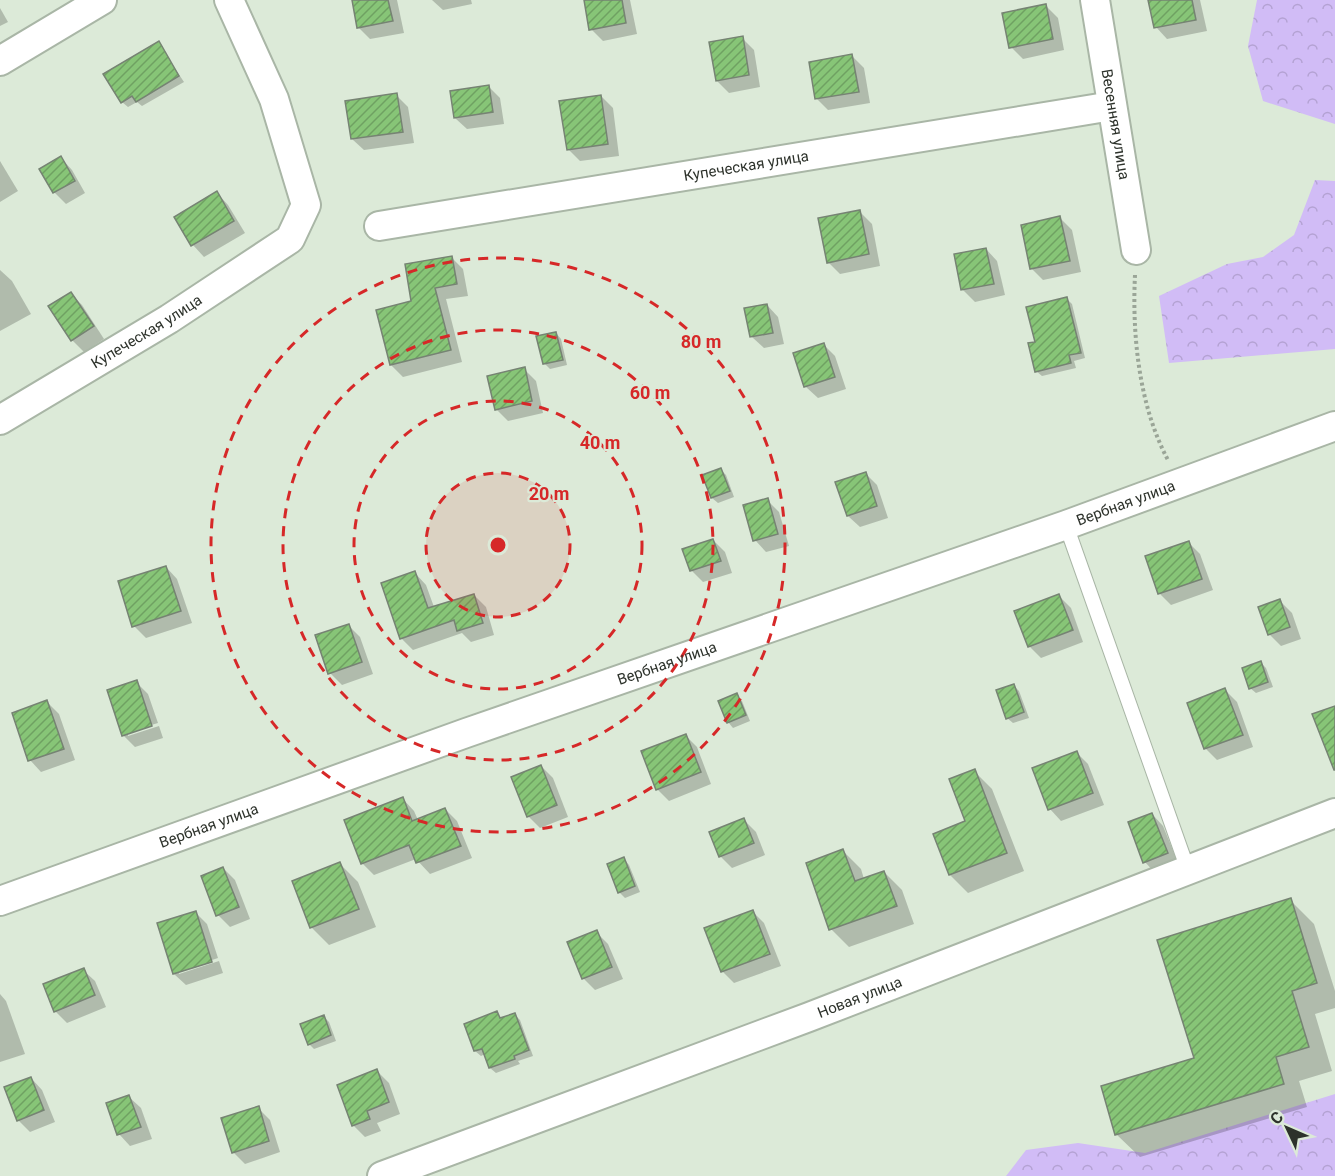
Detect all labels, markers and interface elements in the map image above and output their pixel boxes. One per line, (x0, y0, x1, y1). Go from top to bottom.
street label: Весенняя улица (1097, 68, 1133, 181)
street label: Купеческая улица (682, 147, 810, 185)
street label: Купеческая улица (88, 291, 205, 372)
text: 80 m (681, 331, 721, 352)
text: 60 m (630, 382, 670, 403)
text: 40 m (580, 432, 620, 453)
street label: Вербная улица (1074, 477, 1178, 529)
text: 20 m (529, 483, 569, 504)
centre of rings (488, 535, 508, 555)
street label: Вербная улица (615, 638, 719, 689)
street label: Вербная улица (157, 800, 261, 852)
street label: Новая улица (815, 973, 905, 1022)
north arrow (1257, 1098, 1317, 1158)
text: С (1266, 1108, 1287, 1128)

